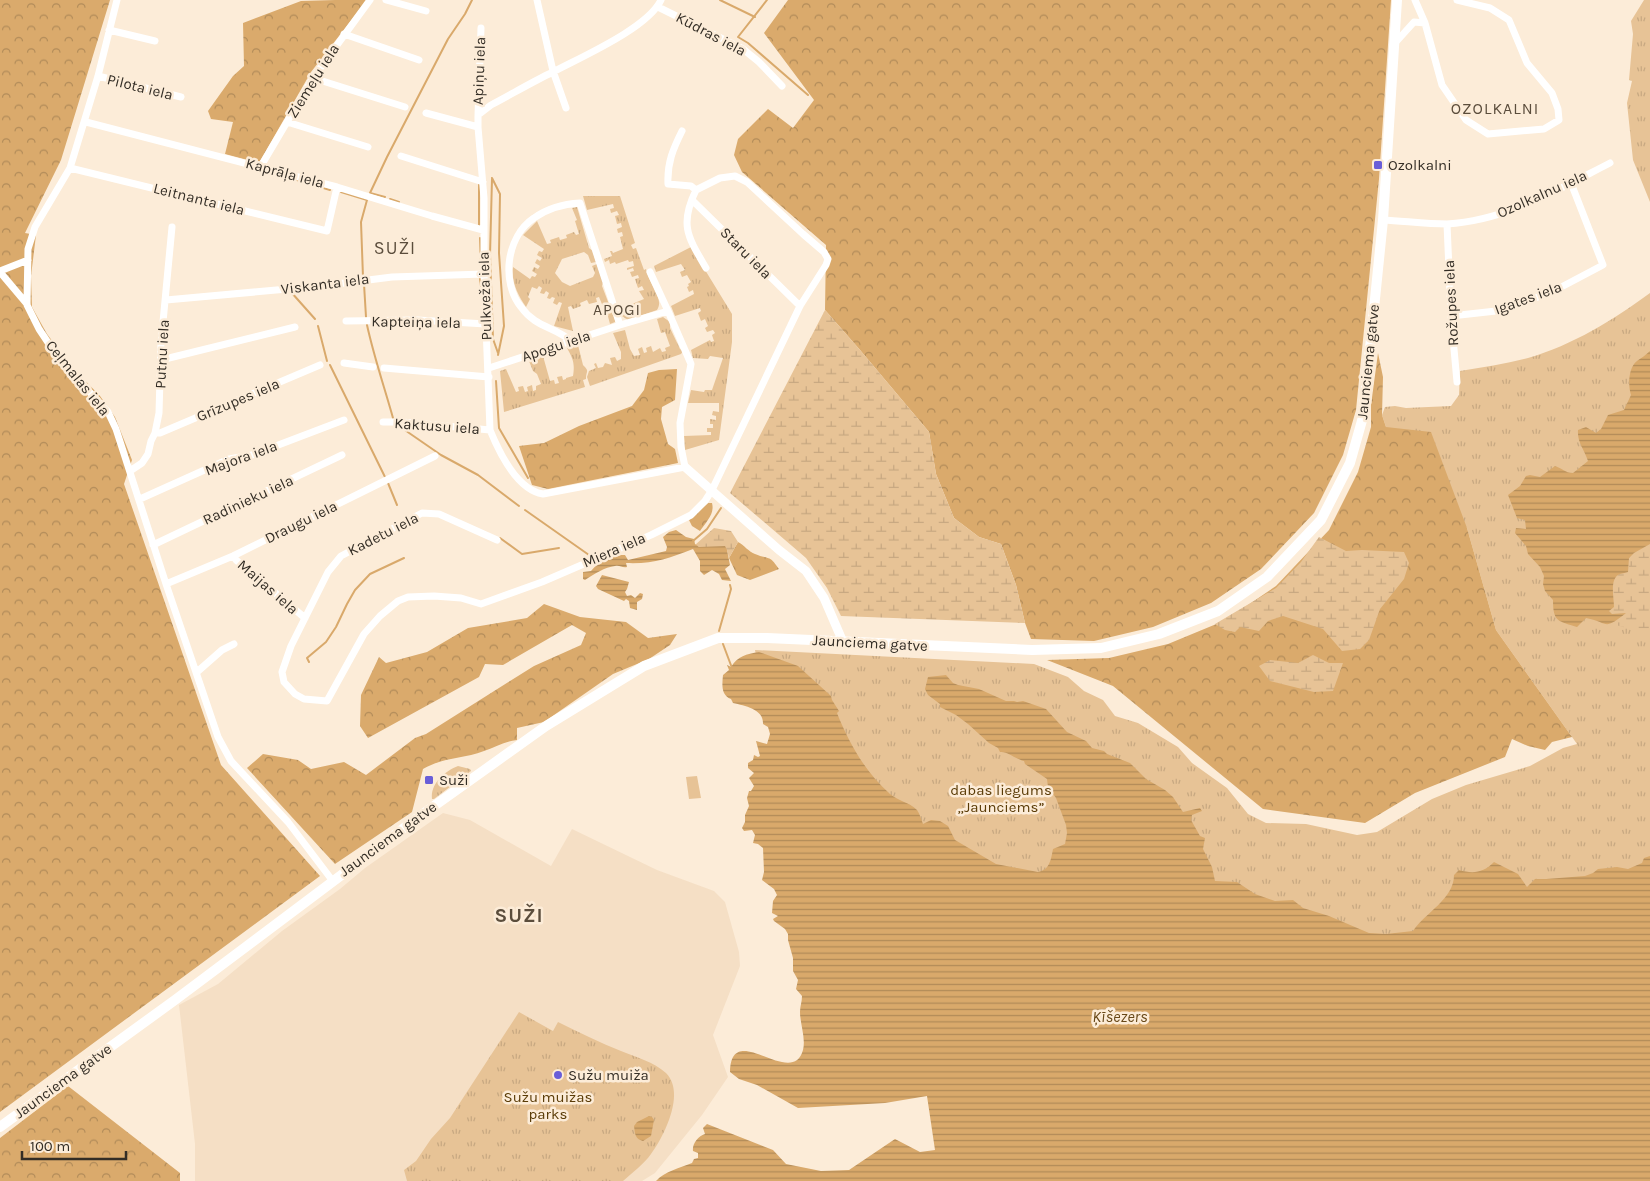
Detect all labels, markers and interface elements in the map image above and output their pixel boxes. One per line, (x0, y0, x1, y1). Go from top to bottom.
street label: Kūdras iela (673, 8, 749, 60)
street label: Apiņu iela (469, 37, 489, 105)
street label: Ziemeļu iela (283, 41, 343, 121)
street label: Pilota iela (105, 70, 175, 104)
district label: OZOLKALNI (1451, 99, 1539, 118)
street label: Kaprāļa iela (244, 154, 326, 192)
place label: Ozolkalni (1388, 156, 1452, 174)
marker: Ozolkalni (1372, 159, 1384, 171)
street label: Ozolkalnu iela (1494, 166, 1590, 222)
street label: Leitnanta iela (152, 179, 246, 219)
street label: Staru iela (716, 223, 776, 283)
district label: SUŽI (374, 237, 416, 259)
street label: Pulkveža iela (474, 251, 496, 341)
street label: Rožupes iela (1440, 260, 1462, 346)
street label: Viskanta iela (280, 270, 370, 298)
street label: Igates iela (1492, 278, 1564, 318)
district label: APOGI (593, 300, 641, 319)
street label: Jaunciema gatve (1353, 303, 1383, 421)
street label: Kapteiņa iela (371, 312, 461, 332)
street label: Putnu iela (151, 319, 173, 389)
street label: Apogu iela (519, 326, 593, 366)
street label: Ceļmalas iela (42, 337, 114, 419)
street label: Grīzupes iela (194, 374, 282, 426)
street label: Kaktusu iela (394, 414, 480, 438)
street label: Majora iela (202, 437, 280, 479)
street label: Radinieku iela (200, 471, 296, 529)
street label: Draugu iela (262, 497, 340, 547)
street label: Kadetu iela (345, 509, 421, 559)
street label: Miera iela (580, 529, 648, 571)
street label: Maijas iela (234, 556, 302, 618)
street label: Jaunciema gatve (812, 631, 928, 655)
place label: Suži (439, 771, 469, 789)
marker: Suži (423, 774, 435, 786)
park label: dabas liegums „Jaunciems” (950, 781, 1052, 816)
street label: Jaunciema gatve (336, 798, 440, 880)
district label: SUŽI (494, 903, 544, 927)
water label: Ķīšezers (1092, 1007, 1148, 1026)
street label: Jaunciema gatve (11, 1040, 115, 1122)
place label: Sužu muiža (568, 1066, 649, 1084)
marker: Sužu muiža (552, 1069, 564, 1081)
park label: Sužu muižas parks (504, 1088, 592, 1123)
scale bar (22, 1128, 126, 1160)
text: 100 m (30, 1137, 70, 1155)

